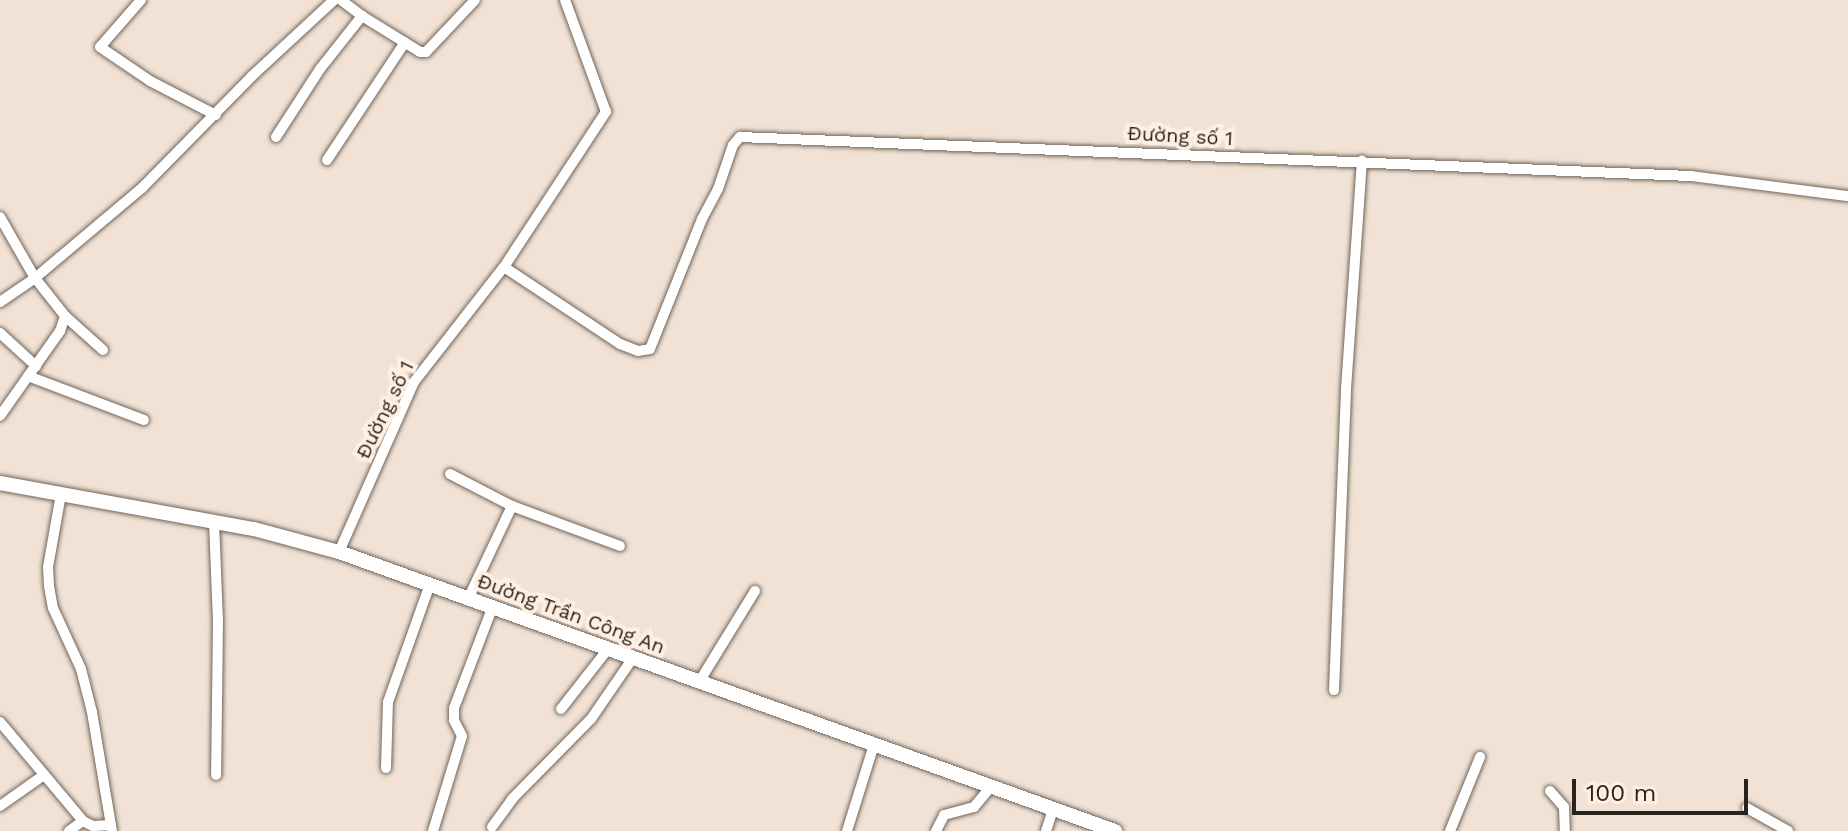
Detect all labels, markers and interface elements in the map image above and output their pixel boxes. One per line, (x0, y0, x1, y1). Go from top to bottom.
street label: Đường số 1 (1126, 121, 1234, 151)
street label: Đường số 1 (351, 357, 419, 463)
street label: Đường Trần Công An (473, 569, 669, 659)
scale bar (1576, 763, 1752, 813)
text: 100 m (1586, 779, 1656, 807)

